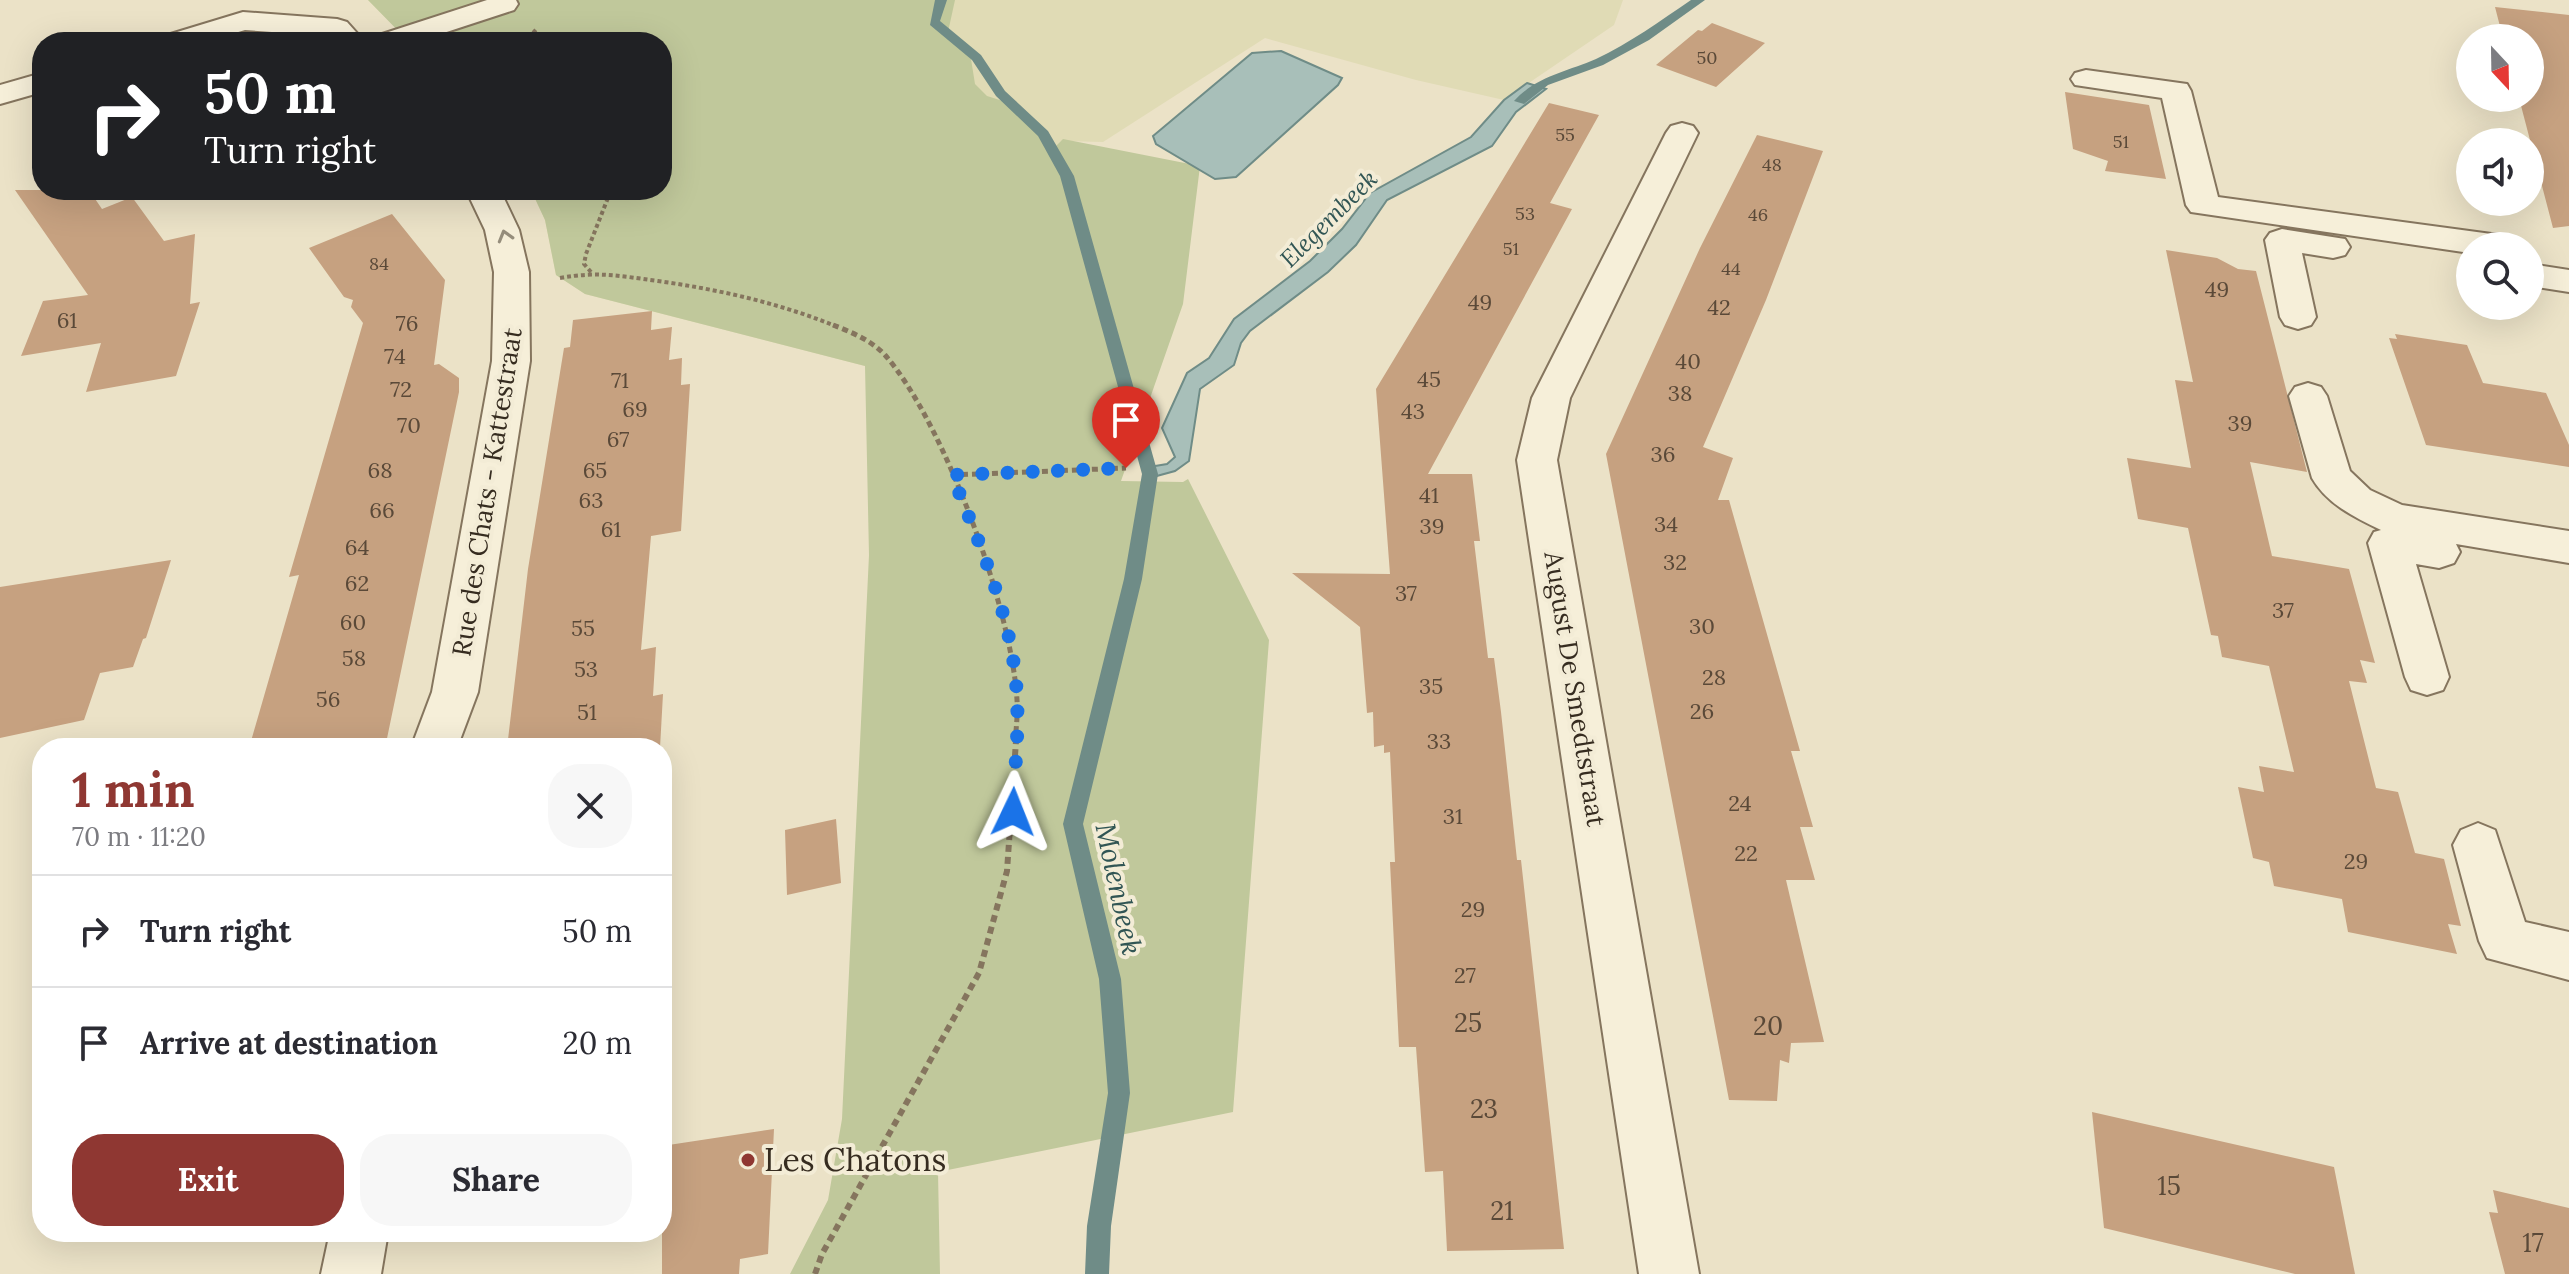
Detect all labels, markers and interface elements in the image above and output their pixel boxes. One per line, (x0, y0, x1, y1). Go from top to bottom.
north arrow (2456, 24, 2544, 112)
map controls (2456, 24, 2544, 320)
house number: 50 (1697, 46, 1718, 69)
text: 50 m (204, 57, 336, 128)
icon: right (72, 64, 176, 168)
house number: 55 (1555, 123, 1575, 146)
text: Turn right (204, 127, 377, 173)
button: sound (2456, 128, 2544, 216)
house number: 51 (2113, 130, 2129, 153)
house number: 48 (1762, 153, 1782, 176)
water label: Elegembeek (1273, 163, 1384, 274)
house number: 53 (1515, 202, 1535, 225)
house number: 46 (1748, 203, 1768, 226)
one-way arrow (498, 230, 514, 244)
button: search (2456, 232, 2544, 320)
house number: 51 (1503, 237, 1519, 260)
house number: 84 (369, 252, 389, 275)
house number: 44 (1721, 257, 1741, 280)
house number: 49 (2205, 275, 2229, 303)
house number: 49 (1468, 288, 1492, 316)
house number: 42 (1707, 293, 1731, 321)
house number: 61 (57, 306, 77, 334)
house number: 76 (396, 309, 418, 337)
street label: Rue des Chats - Kattestraat (444, 325, 529, 659)
house number: 74 (384, 342, 406, 370)
house number: 40 (1675, 347, 1701, 375)
house number: 45 (1417, 365, 1441, 393)
house number: 71 (611, 366, 629, 394)
house number: 72 (390, 375, 412, 403)
house number: 38 (1668, 379, 1692, 407)
pin (1092, 386, 1160, 468)
house number: 69 (622, 395, 648, 423)
house number: 43 (1401, 397, 1425, 425)
icon: arrive (1104, 398, 1148, 442)
house number: 39 (2228, 409, 2252, 437)
house number: 70 (397, 411, 421, 439)
house number: 67 (607, 425, 629, 453)
house number: 36 (1651, 440, 1675, 468)
house number: 68 (367, 456, 393, 484)
house number: 65 (583, 456, 607, 484)
house number: 41 (1419, 481, 1439, 509)
house number: 63 (579, 486, 603, 514)
house number: 66 (369, 496, 395, 524)
house number: 34 (1654, 510, 1678, 538)
house number: 39 (1420, 512, 1444, 540)
house number: 61 (601, 515, 621, 543)
house number: 64 (345, 533, 369, 561)
street label: August De Smedtstraat (1537, 548, 1614, 829)
house number: 32 (1663, 548, 1687, 576)
house number: 62 (345, 569, 369, 597)
house number: 37 (1395, 579, 1417, 607)
house number: 37 (2272, 596, 2294, 624)
house number: 60 (340, 608, 366, 636)
house number: 30 (1689, 612, 1715, 640)
house number: 55 (571, 614, 595, 642)
house number: 58 (342, 644, 366, 672)
house number: 53 (574, 655, 598, 683)
house number: 28 (1702, 663, 1726, 691)
house number: 35 (1419, 672, 1443, 700)
house number: 56 (316, 685, 340, 713)
house number: 26 (1690, 697, 1714, 725)
house number: 51 (577, 698, 597, 726)
house number: 33 (1427, 727, 1451, 755)
text: 1 min (72, 759, 195, 820)
button: close (548, 764, 632, 848)
position arrow (971, 770, 1055, 854)
house number: 24 (1728, 789, 1752, 817)
house number: 31 (1443, 802, 1463, 830)
text: 70 m · 11:20 (72, 820, 206, 853)
water label: Molenbeek (1087, 820, 1151, 958)
house number: 22 (1734, 839, 1758, 867)
house number: 29 (2344, 847, 2368, 875)
house number: 29 (1461, 895, 1485, 923)
icon: right (72, 909, 116, 953)
text: Turn right (140, 912, 291, 950)
text: 50 m (562, 912, 632, 950)
house number: 27 (1454, 961, 1476, 989)
house number: 25 (1454, 1006, 1482, 1039)
house number: 20 (1753, 1009, 1783, 1042)
icon: arrive (72, 1021, 116, 1065)
text: Arrive at destination (140, 1024, 438, 1062)
text: 20 m (563, 1024, 632, 1062)
house number: 23 (1470, 1092, 1498, 1125)
button: Exit (72, 1134, 344, 1226)
button: Share (360, 1134, 632, 1226)
place label: Les Chatons (764, 1139, 946, 1180)
marker: Les Chatons (739, 1151, 757, 1169)
house number: 15 (2157, 1169, 2181, 1202)
house number: 21 (1490, 1194, 1514, 1227)
house number: 17 (2522, 1226, 2544, 1259)

